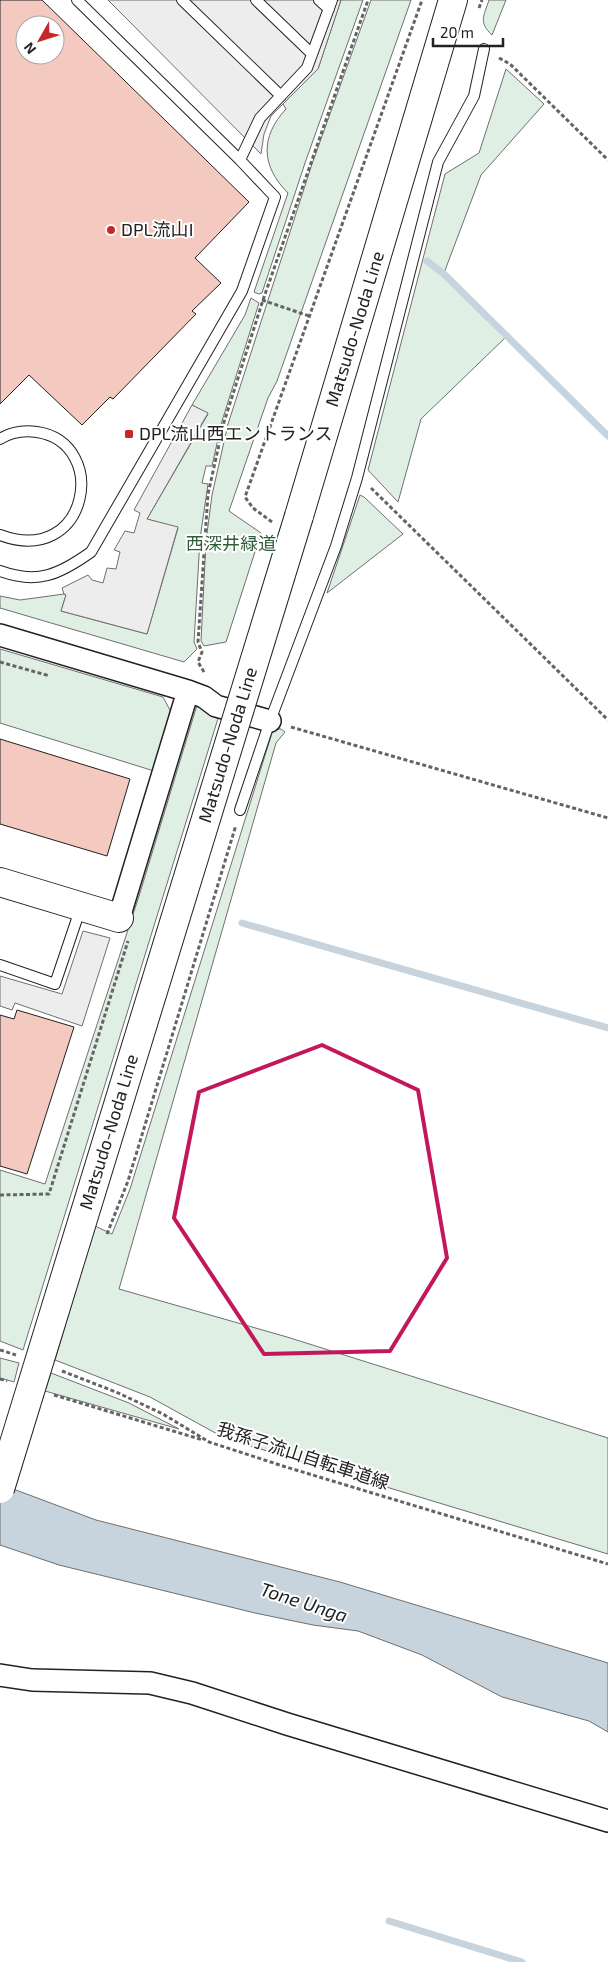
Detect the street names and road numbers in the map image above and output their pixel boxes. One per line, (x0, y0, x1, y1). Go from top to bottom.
street label: Matsudo-Noda Line (320, 248, 388, 409)
street label: Matsudo-Noda Line (193, 664, 261, 825)
street label: Matsudo-Noda Line (74, 1051, 142, 1212)
street label: 我孫子流山自転車道線 (214, 1417, 392, 1493)

